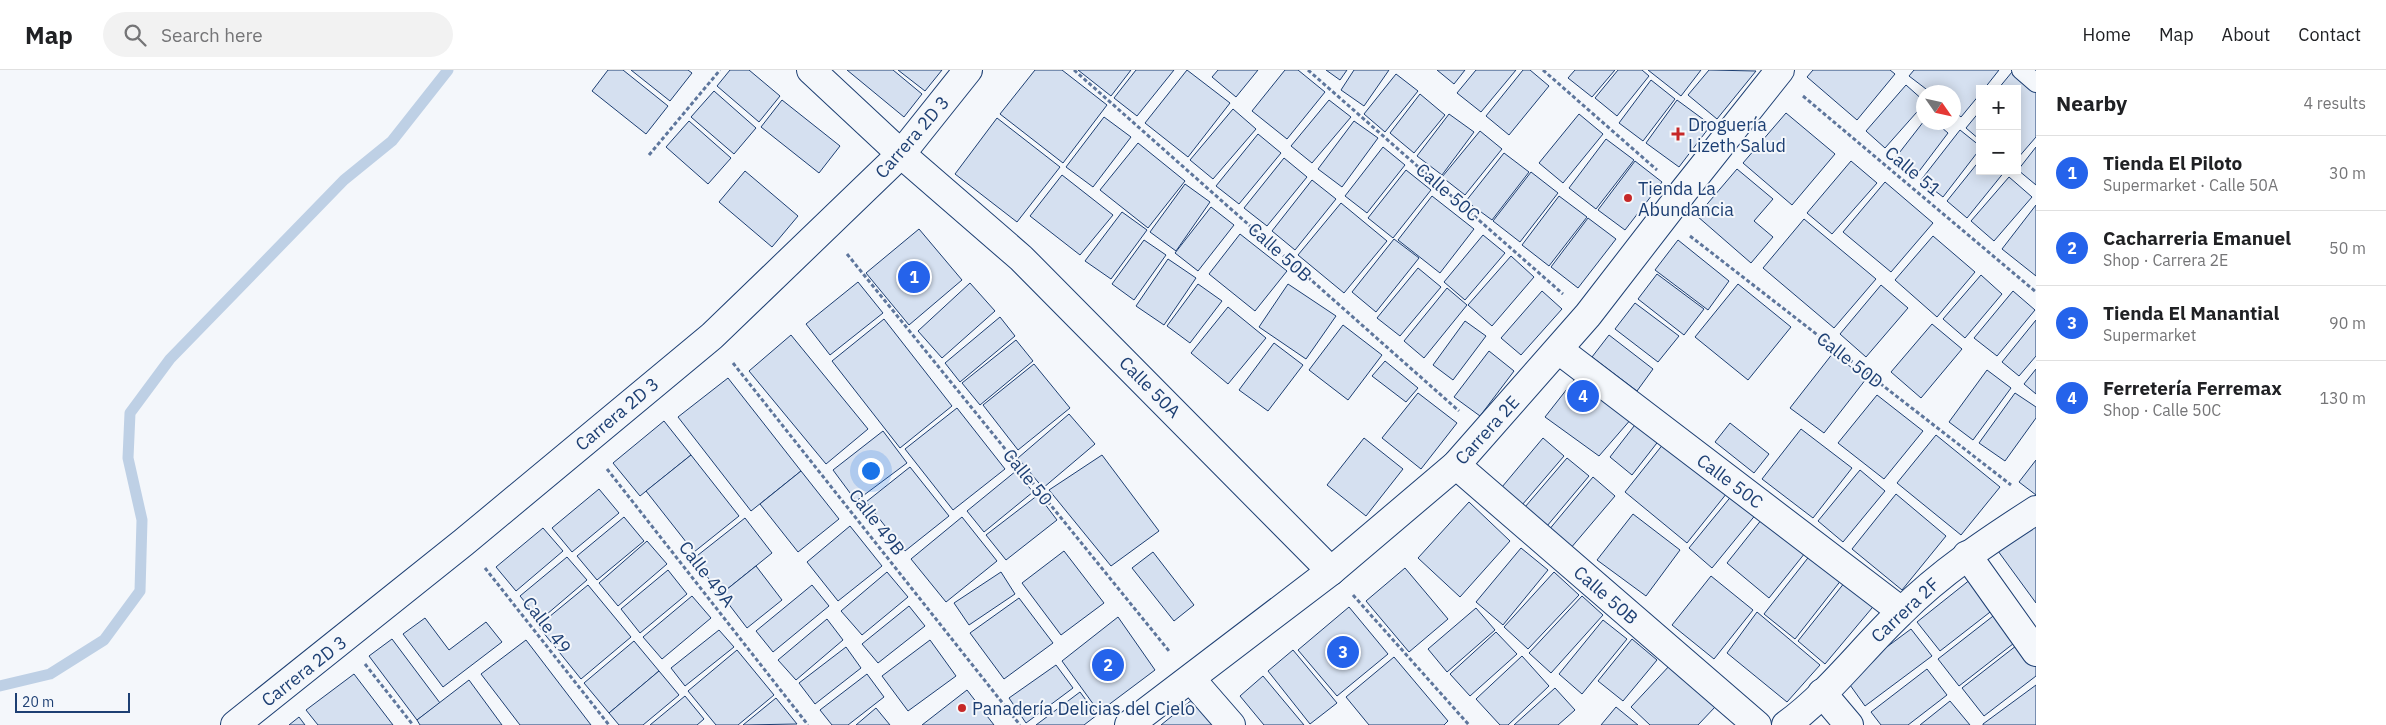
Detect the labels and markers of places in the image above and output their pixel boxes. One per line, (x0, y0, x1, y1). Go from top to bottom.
place label: Droguería Lizeth Salud (1688, 113, 1786, 157)
marker: Droguería Lizeth Salud (1672, 128, 1684, 140)
place label: Tienda La Abundancia (1638, 177, 1734, 221)
marker: Tienda La Abundancia (1622, 192, 1634, 204)
pin: 1 (898, 258, 930, 296)
pin: 4 (1567, 377, 1599, 415)
pin: 3 (1327, 633, 1359, 671)
pin: 2 (1092, 646, 1124, 684)
place label: Panadería Delicias del Cielo (972, 697, 1195, 720)
marker: Panadería Delicias del Cielo (956, 702, 968, 714)

